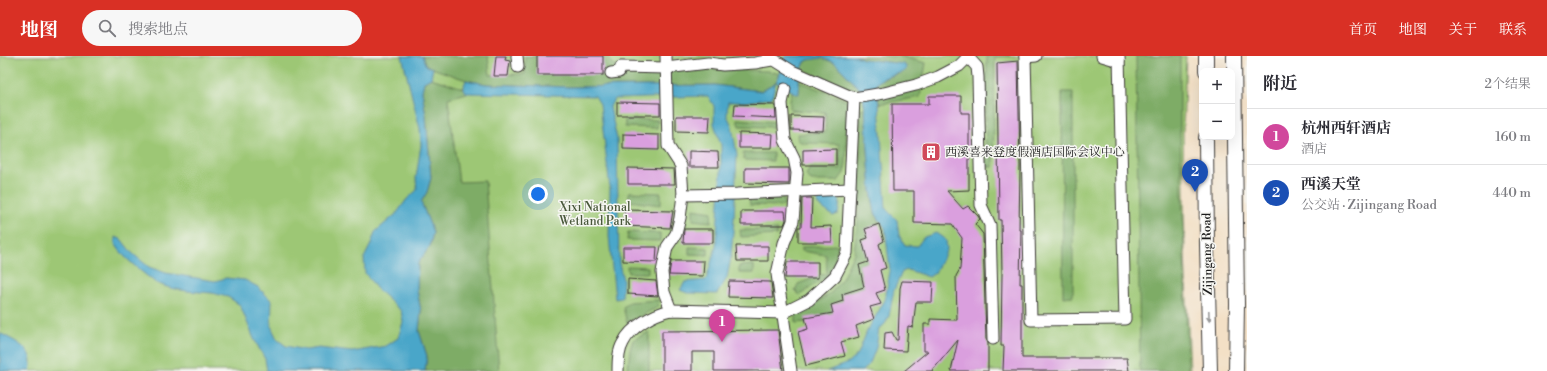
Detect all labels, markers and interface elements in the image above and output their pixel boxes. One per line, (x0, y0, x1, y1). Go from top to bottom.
search box (82, 10, 362, 46)
icon: search (96, 17, 118, 39)
text: 地图 (20, 18, 58, 42)
text: 搜索地点 (128, 20, 188, 39)
text: 首页 (1349, 21, 1377, 39)
text: 地图 (1399, 21, 1427, 39)
text: 关于 (1449, 21, 1477, 39)
text: 联系 (1499, 21, 1527, 39)
map controls (1199, 68, 1235, 140)
button: + (1199, 68, 1235, 104)
text: 附近 (1263, 73, 1297, 95)
text: 2个结果 (1485, 76, 1531, 92)
button: − (1199, 104, 1235, 140)
text: 杭州西轩酒店 (1301, 119, 1391, 138)
text: 1 (1273, 129, 1279, 145)
text: 160 m (1495, 129, 1531, 145)
building icon: 西溪喜来登度假酒店国际会议中心 (920, 141, 942, 163)
text: 酒店 (1301, 141, 1327, 157)
place label: 西溪喜来登度假酒店国际会议中心 (945, 145, 1125, 160)
pin: 2 (1182, 159, 1208, 192)
text: 西溪天堂 (1301, 175, 1361, 194)
your location (528, 184, 548, 204)
text: 2 (1272, 185, 1280, 201)
text: 440 m (1493, 185, 1531, 201)
text: 公交站 · Zijingang Road (1301, 197, 1437, 213)
park label: Xixi National Wetland Park (558, 200, 632, 229)
street label: Zijingang Road (1199, 212, 1216, 295)
pin: 1 (709, 309, 735, 342)
one-way arrow (1205, 310, 1212, 322)

